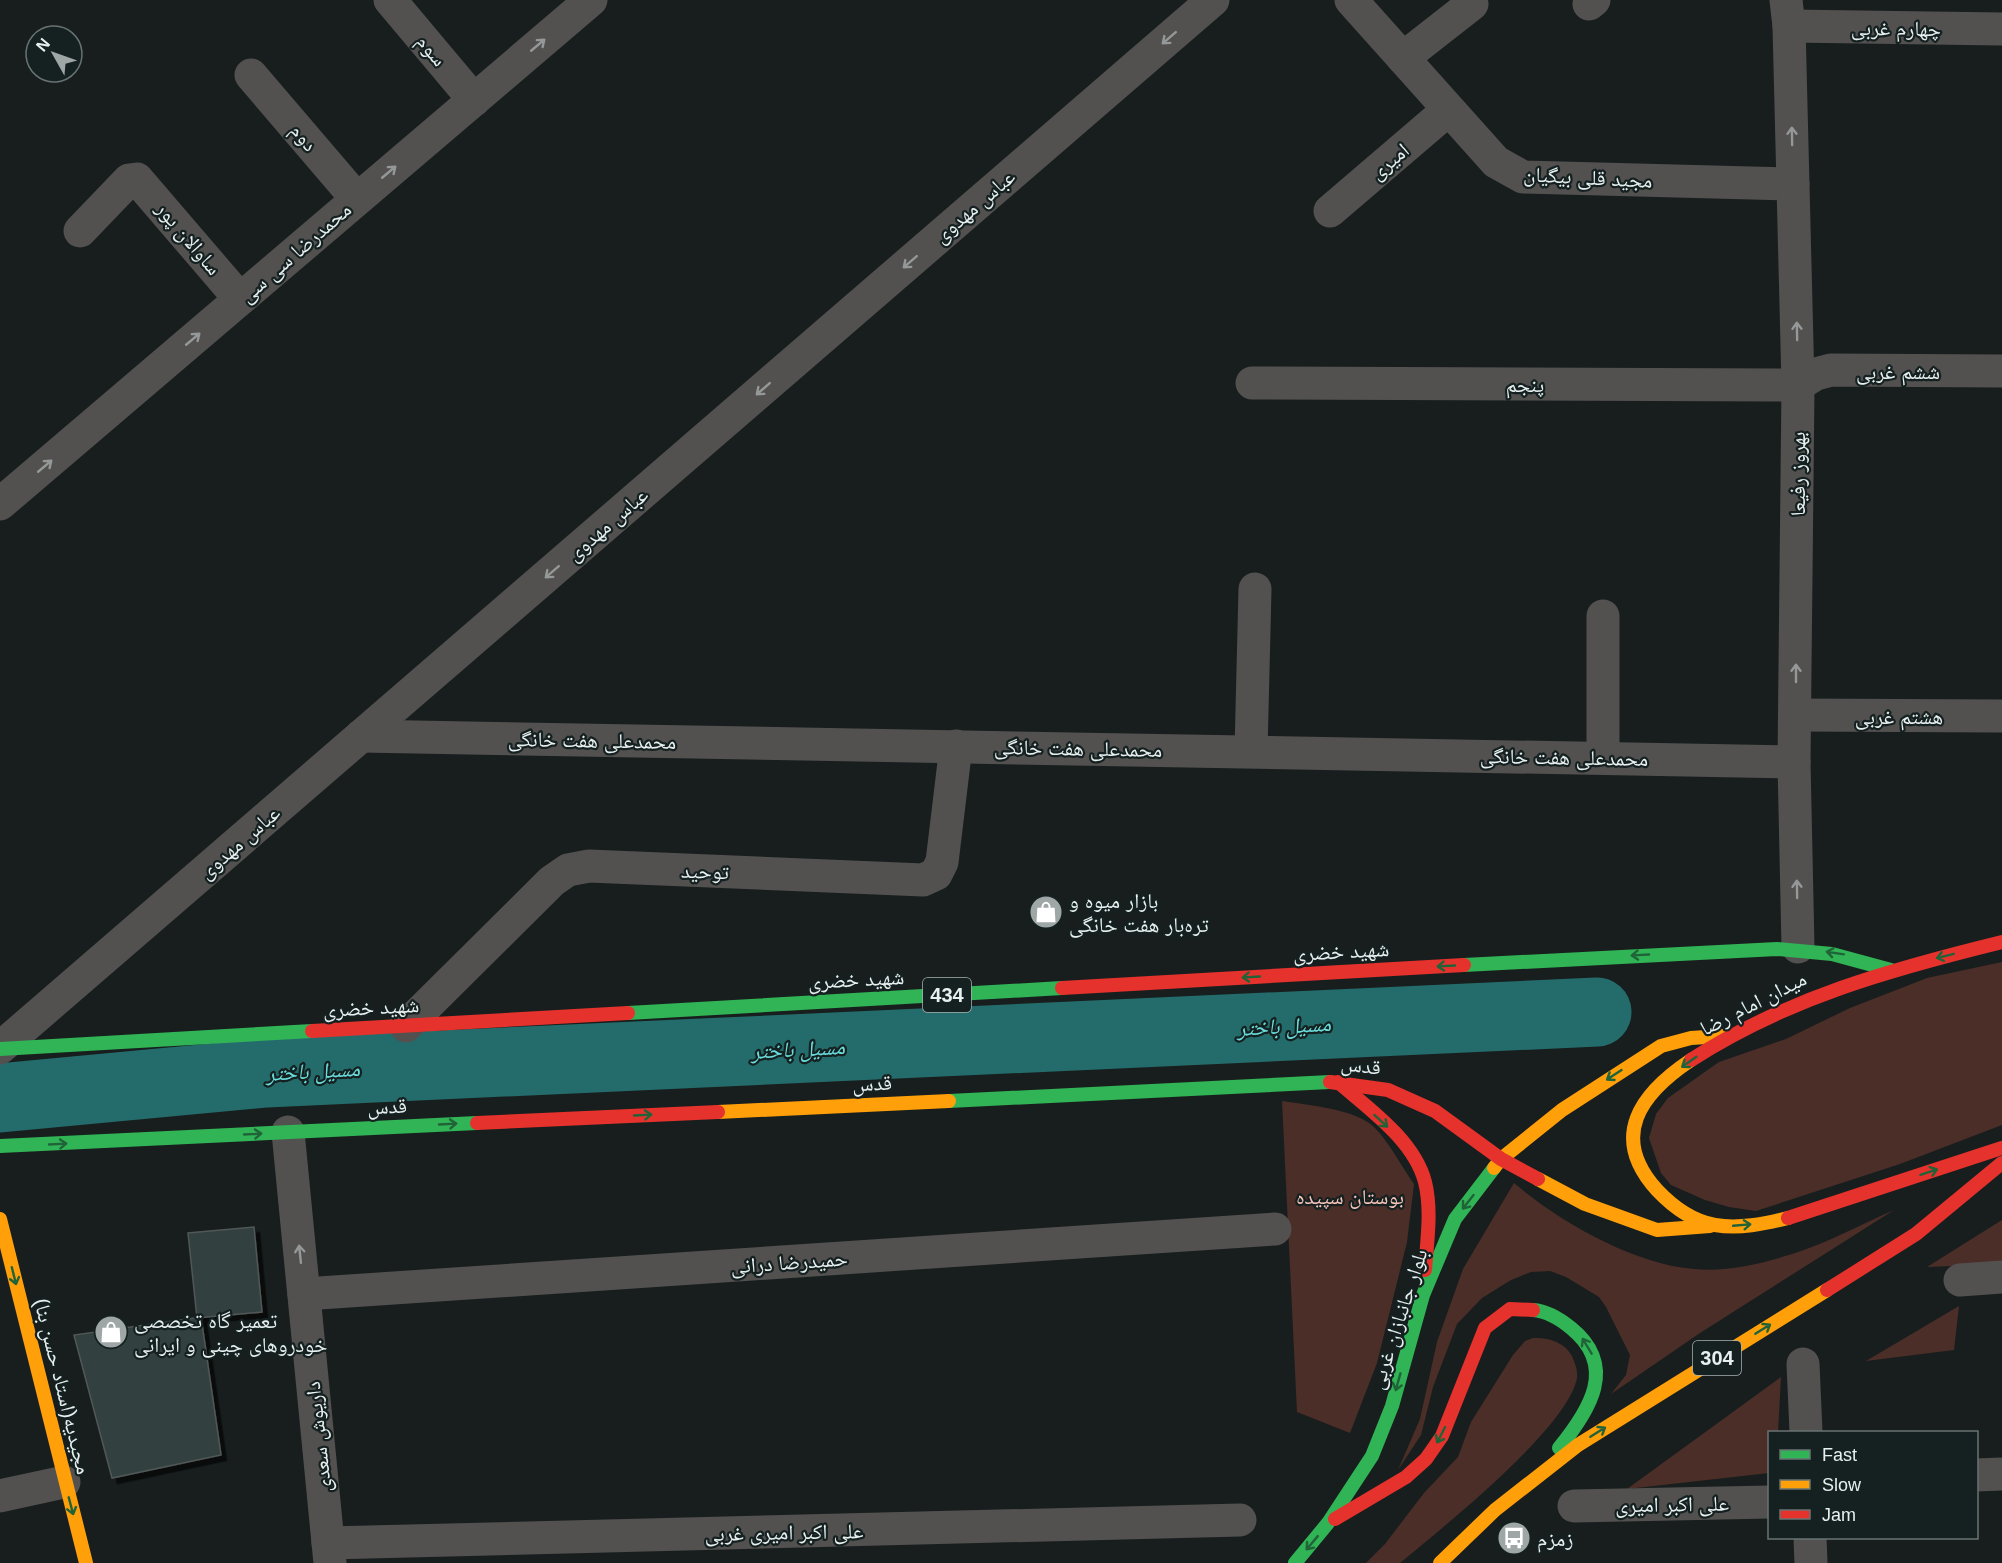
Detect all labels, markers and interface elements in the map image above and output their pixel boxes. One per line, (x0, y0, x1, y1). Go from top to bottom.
street label: چهارم غربی (1851, 16, 1941, 43)
north arrow (24, 24, 84, 84)
street label: سوم (410, 30, 452, 72)
one-way arrow (1162, 31, 1177, 45)
text: N (33, 35, 53, 55)
one-way arrow (530, 38, 545, 52)
street label: دوم (284, 119, 322, 157)
one-way arrow (1786, 127, 1798, 147)
street label: امیری (1365, 138, 1414, 185)
street label: مجید قلی بیگیان (1523, 162, 1653, 194)
street label: عباس مهدوی (929, 164, 1021, 249)
one-way arrow (381, 165, 396, 179)
street label: ساوالان پور (150, 196, 226, 280)
street label: محمدرضا سی سی (235, 197, 357, 308)
one-way arrow (903, 255, 918, 269)
one-way arrow (1791, 322, 1803, 341)
one-way arrow (185, 332, 200, 346)
street label: ششم غربی (1856, 360, 1940, 386)
street label: پنجم (1506, 373, 1544, 399)
one-way arrow (756, 382, 771, 396)
street label: بهروز رفیعا (1786, 432, 1810, 516)
one-way arrow (37, 459, 53, 472)
street label: عباس مهدوی (562, 482, 654, 567)
one-way arrow (544, 564, 560, 578)
one-way arrow (1790, 663, 1801, 683)
street label: هشتم غربی (1855, 705, 1943, 731)
street label: محمدعلی هفت خانگی (508, 727, 676, 755)
street label: محمدعلی هفت خانگی (994, 735, 1162, 763)
street label: محمدعلی هفت خانگی (1480, 744, 1648, 772)
street label: عباس مهدوی (194, 800, 286, 885)
street label: توحید (681, 859, 729, 884)
one-way arrow (1791, 879, 1803, 899)
place label: بازار میوه و تره‌بار هفت خانگی (1069, 889, 1209, 938)
shop icon: بازار میوه و تره‌بار هفت خانگی (1028, 894, 1064, 930)
street label: شهید خضری (1292, 937, 1390, 966)
one-way arrow (1825, 948, 1845, 959)
one-way arrow (1631, 950, 1651, 961)
one-way arrow (1936, 951, 1955, 963)
one-way arrow (1436, 961, 1456, 972)
street label: شهید خضری (807, 965, 905, 994)
street label: میدان امام رضا (1696, 966, 1811, 1042)
one-way arrow (1242, 972, 1262, 983)
road number: 434 (923, 978, 971, 1012)
street label: شهید خضری (322, 993, 420, 1022)
water label: مسیل باختر (1234, 1011, 1332, 1042)
water label: مسیل باختر (748, 1034, 846, 1065)
street label: قدس (1339, 1051, 1382, 1081)
water label: مسیل باختر (263, 1056, 361, 1087)
one-way arrow (1682, 1056, 1698, 1068)
one-way arrow (1606, 1069, 1623, 1081)
street label: قدس (851, 1070, 893, 1098)
street label: قدس (366, 1093, 408, 1121)
one-way arrow (632, 1109, 652, 1120)
one-way arrow (1374, 1114, 1389, 1128)
one-way arrow (437, 1119, 457, 1130)
one-way arrow (243, 1128, 263, 1139)
one-way arrow (48, 1138, 68, 1149)
one-way arrow (1919, 1166, 1938, 1177)
park label: بوستان سپیده (1296, 1185, 1404, 1209)
one-way arrow (1461, 1193, 1474, 1209)
one-way arrow (1732, 1219, 1751, 1230)
one-way arrow (294, 1245, 305, 1264)
street label: حمیدرضا درانی (730, 1246, 848, 1280)
street label: بلوار جانبازان غربی (1364, 1246, 1433, 1393)
one-way arrow (8, 1266, 20, 1285)
street label: مجیدیه(استاد حسن بنا) (28, 1296, 96, 1477)
place label: تعمیر گاه تخصصی خودروهای چینی و ایرانی (134, 1309, 327, 1358)
shop icon: تعمیر گاه تخصصی خودروهای چینی و ایرانی (93, 1314, 129, 1350)
one-way arrow (1754, 1322, 1771, 1334)
one-way arrow (1581, 1338, 1593, 1355)
road number: 304 (1693, 1341, 1741, 1375)
one-way arrow (1392, 1373, 1404, 1392)
street label: داریوش سعدی (301, 1380, 337, 1494)
one-way arrow (1435, 1425, 1447, 1443)
one-way arrow (1589, 1426, 1606, 1438)
legend (1768, 1431, 1978, 1539)
text: Fast (1822, 1445, 1857, 1465)
text: Slow (1822, 1475, 1862, 1495)
street label: علی اکبر امیری (1615, 1492, 1730, 1518)
one-way arrow (66, 1496, 77, 1515)
text: Jam (1822, 1505, 1856, 1525)
street label: علی اکبر امیری غربی (704, 1519, 864, 1547)
bus stop icon: زمزم (1496, 1520, 1532, 1556)
place label: زمزم (1537, 1527, 1573, 1553)
one-way arrow (1305, 1535, 1318, 1551)

